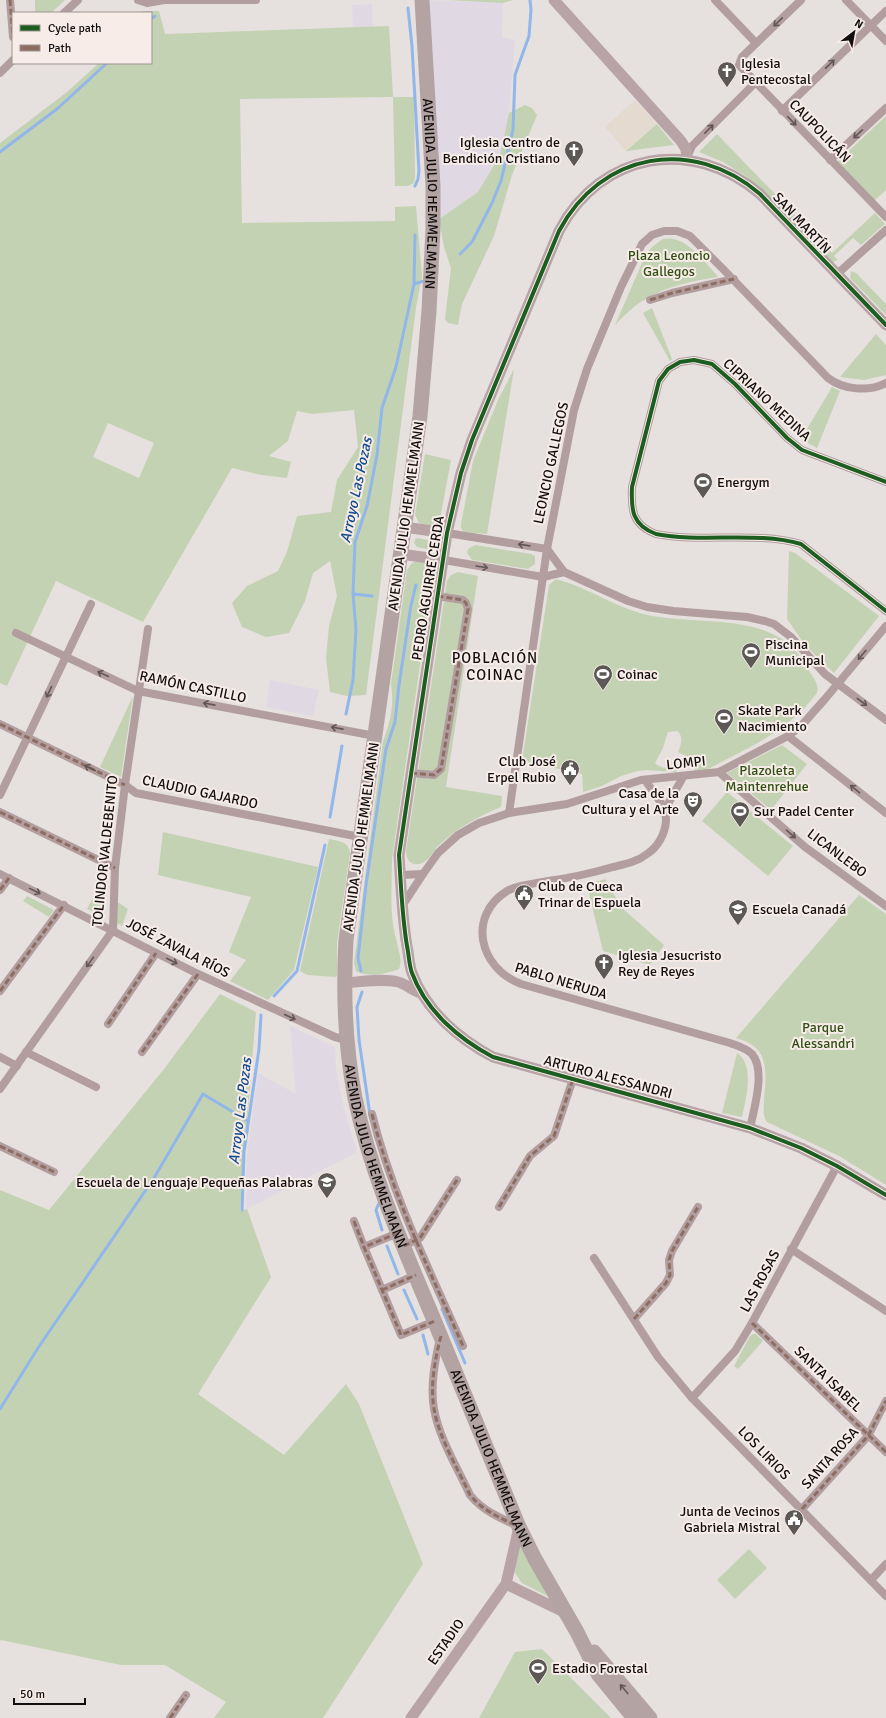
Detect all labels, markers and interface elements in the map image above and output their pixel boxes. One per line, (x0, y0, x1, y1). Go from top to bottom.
legend (12, 12, 152, 64)
north arrow (834, 12, 874, 52)
text: N (852, 16, 866, 31)
one-way arrow (774, 17, 784, 26)
text: Cycle path (48, 21, 101, 36)
text: Path (48, 41, 71, 56)
place label: Iglesia Pentecostal (741, 55, 811, 88)
church icon: Iglesia Pentecostal (716, 60, 738, 88)
one-way arrow (825, 60, 835, 69)
street label: CAUPOLICÁN (786, 96, 854, 166)
street label: AVENIDA JULIO HEMMELMANN (419, 98, 442, 290)
one-way arrow (787, 116, 797, 126)
one-way arrow (704, 124, 714, 134)
one-way arrow (853, 129, 863, 139)
place label: Iglesia Centro de Bendición Cristiano (443, 134, 560, 167)
church icon: Iglesia Centro de Bendición Cristiano (563, 139, 585, 167)
street label: SAN MARTÍN (769, 189, 835, 257)
park label: Plaza Leoncio Gallegos (628, 247, 710, 280)
street label: CIPRIANO MEDINA (720, 355, 815, 445)
street label: LEONCIO GALLEGOS (530, 400, 572, 526)
street label: AVENIDA JULIO HEMMELMANN (384, 420, 428, 612)
water label: Arroyo Las Pozas (336, 434, 376, 544)
sports icon: Energym (692, 471, 714, 499)
place label: Energym (717, 474, 770, 491)
street label: PEDRO AGUIRRE CERDA (408, 514, 448, 662)
one-way arrow (517, 541, 530, 549)
one-way arrow (475, 563, 488, 571)
place label: Piscina Municipal (765, 636, 825, 669)
sports icon: Piscina Municipal (740, 641, 762, 669)
district label: POBLACIÓN COINAC (452, 648, 538, 684)
one-way arrow (858, 649, 866, 660)
sports icon: Coinac (592, 663, 614, 691)
place label: Coinac (617, 666, 658, 683)
street label: RAMÓN CASTILLO (138, 667, 248, 707)
one-way arrow (97, 670, 109, 677)
one-way arrow (45, 686, 52, 698)
one-way arrow (856, 698, 867, 706)
one-way arrow (203, 700, 216, 708)
place label: Skate Park Nacimiento (738, 702, 807, 735)
sports icon: Skate Park Nacimiento (713, 707, 735, 735)
one-way arrow (331, 724, 344, 732)
street label: AVENIDA JULIO HEMMELMANN (339, 741, 383, 933)
street label: LOMPI (665, 752, 707, 774)
place label: Club José Erpel Rubio (487, 753, 556, 786)
public building icon: Club José Erpel Rubio (559, 758, 581, 786)
park label: Plazoleta Maintenrehue (725, 762, 809, 795)
one-way arrow (84, 763, 96, 771)
street label: CLAUDIO GAJARDO (141, 771, 259, 813)
street label: TOLINDOR VALDEBENITO (89, 775, 121, 927)
place label: Casa de la Cultura y el Arte (582, 785, 679, 818)
one-way arrow (850, 785, 861, 794)
theatre icon: Casa de la Cultura y el Arte (682, 790, 704, 818)
sports icon: Sur Padel Center (729, 800, 751, 828)
place label: Sur Padel Center (754, 803, 855, 820)
street label: LICANLEBO (804, 825, 870, 881)
one-way arrow (786, 830, 796, 839)
place label: Club de Cueca Trinar de Espuela (538, 878, 641, 911)
public building icon: Club de Cueca Trinar de Espuela (513, 883, 535, 911)
one-way arrow (29, 888, 41, 895)
school or university icon: Escuela Canadá (727, 898, 749, 926)
place label: Escuela Canadá (752, 901, 846, 918)
street label: JOSÉ ZAVALA RÍOS (123, 915, 233, 982)
place label: Iglesia Jesucristo Rey de Reyes (618, 947, 722, 980)
church icon: Iglesia Jesucristo Rey de Reyes (593, 952, 615, 980)
one-way arrow (86, 956, 94, 967)
one-way arrow (166, 958, 178, 965)
street label: PABLO NERUDA (513, 959, 610, 1003)
one-way arrow (283, 1014, 295, 1021)
park label: Parque Alessandri (792, 1019, 855, 1052)
street label: ARTURO ALESSANDRI (542, 1052, 674, 1102)
water label: Arroyo Las Pozas (225, 1055, 256, 1165)
street label: AVENIDA JULIO HEMMELMANN (341, 1063, 411, 1250)
school or university icon: Escuela de Lenguaje Pequeñas Palabras (316, 1171, 338, 1199)
place label: Escuela de Lenguaje Pequeñas Palabras (76, 1174, 313, 1191)
street label: LAS ROSAS (737, 1247, 784, 1315)
street label: SANTA ISABEL (791, 1342, 865, 1416)
street label: AVENIDA JULIO HEMMELMANN (447, 1366, 536, 1550)
street label: LOS LIRIOS (734, 1423, 794, 1483)
street label: SANTA ROSA (798, 1423, 862, 1492)
place label: Junta de Vecinos Gabriela Mistral (680, 1503, 780, 1536)
public building icon: Junta de Vecinos Gabriela Mistral (783, 1508, 805, 1536)
street label: ESTADIO (424, 1616, 468, 1668)
sports icon: Estadio Forestal (527, 1657, 549, 1685)
place label: Estadio Forestal (552, 1660, 648, 1677)
scale bar (14, 1680, 85, 1706)
one-way arrow (620, 1683, 629, 1694)
text: 50 m (20, 1687, 45, 1702)

